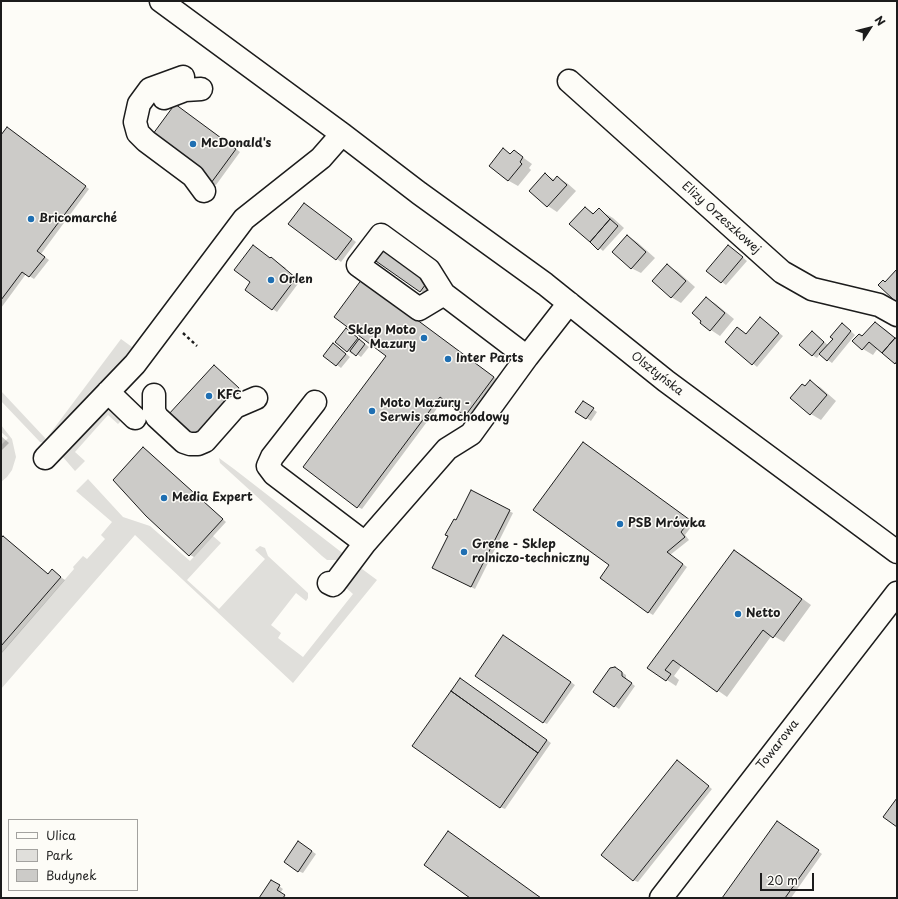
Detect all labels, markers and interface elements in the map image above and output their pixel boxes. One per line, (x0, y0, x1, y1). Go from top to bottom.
north arrow (850, 8, 890, 48)
text: N (871, 12, 890, 29)
place label: McDonald's (201, 137, 271, 151)
marker: McDonald's (188, 139, 198, 149)
street label: Elizy Orzeszkowej (679, 179, 763, 257)
place label: Bricomarché (39, 212, 117, 226)
marker: Bricomarché (26, 214, 36, 224)
place label: Orlen (279, 273, 313, 287)
marker: Orlen (266, 275, 276, 285)
place label: Sklep Moto Mazury (348, 324, 416, 352)
marker: Sklep Moto Mazury (419, 333, 429, 343)
street label: Olsztyńska (628, 349, 686, 399)
place label: Inter Parts (456, 352, 523, 366)
marker: Inter Parts (443, 354, 453, 364)
place label: KFC (217, 389, 242, 403)
marker: KFC (204, 391, 214, 401)
place label: Moto Mazury - Serwis samochodowy (380, 397, 509, 425)
marker: Moto Mazury - Serwis samochodowy (367, 406, 377, 416)
place label: Media Expert (172, 491, 253, 505)
marker: Media Expert (159, 493, 169, 503)
place label: PSB Mrówka (628, 517, 706, 531)
marker: PSB Mrówka (615, 519, 625, 529)
place label: Grene - Sklep rolniczo-techniczny (472, 538, 590, 566)
marker: Grene - Sklep rolniczo-techniczny (459, 547, 469, 557)
place label: Netto (746, 607, 780, 621)
marker: Netto (733, 609, 743, 619)
street label: Towarowa (754, 717, 802, 773)
legend (8, 819, 138, 891)
text: Ulica (46, 826, 76, 844)
text: Park (46, 846, 73, 864)
scale bar (762, 865, 816, 891)
text: Budynek (46, 866, 96, 884)
text: 20 m (767, 871, 798, 889)

